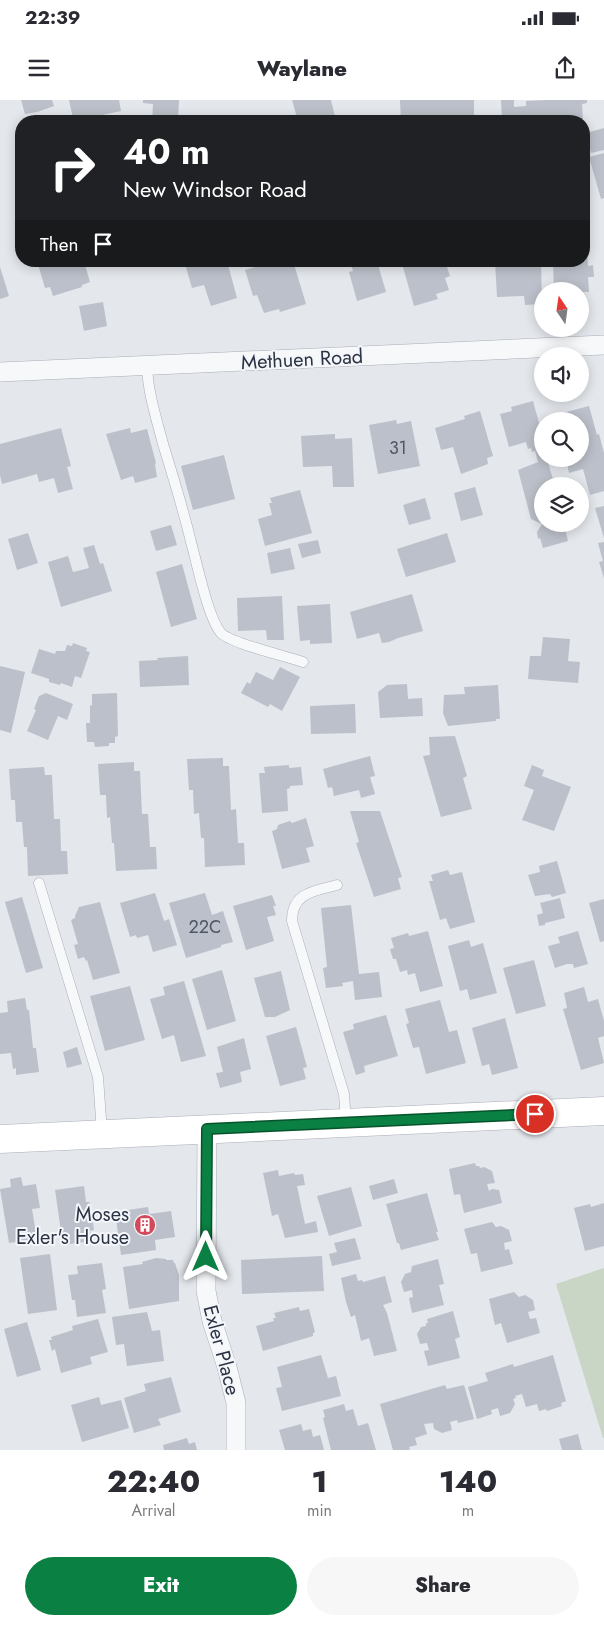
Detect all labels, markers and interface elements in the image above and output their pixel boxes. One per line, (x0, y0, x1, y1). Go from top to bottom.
text: 22:39 (25, 4, 81, 31)
text: Waylane (257, 52, 347, 84)
icon: menu (25, 54, 53, 82)
icon: share (551, 54, 579, 82)
text: 40 m (123, 127, 210, 177)
icon: right (40, 135, 105, 200)
text: New Windsor Road (123, 173, 307, 205)
icon: arrive (89, 230, 117, 258)
text: Then (40, 231, 79, 258)
north arrow (534, 282, 589, 338)
map controls (534, 282, 589, 532)
street label: Methuen Road (240, 342, 364, 377)
button: sound (534, 347, 589, 402)
button: search (534, 412, 589, 467)
house number: 31 (389, 435, 407, 461)
button: layers (534, 477, 589, 532)
house number: 22C (189, 914, 221, 940)
pin (514, 1093, 556, 1135)
icon: arrive (521, 1100, 549, 1128)
place label: Moses Exler's House (16, 1200, 129, 1252)
building icon: Moses Exler's House (133, 1213, 157, 1237)
position arrow (179, 1230, 231, 1282)
street label: Exler Place (196, 1302, 247, 1398)
text: 22:40 (107, 1460, 200, 1503)
text: 1 (312, 1460, 327, 1503)
text: 140 (439, 1460, 497, 1503)
text: Arrival (131, 1499, 176, 1522)
text: min (307, 1499, 332, 1522)
text: m (462, 1499, 474, 1522)
button: Exit (25, 1557, 297, 1615)
button: Share (307, 1557, 579, 1615)

